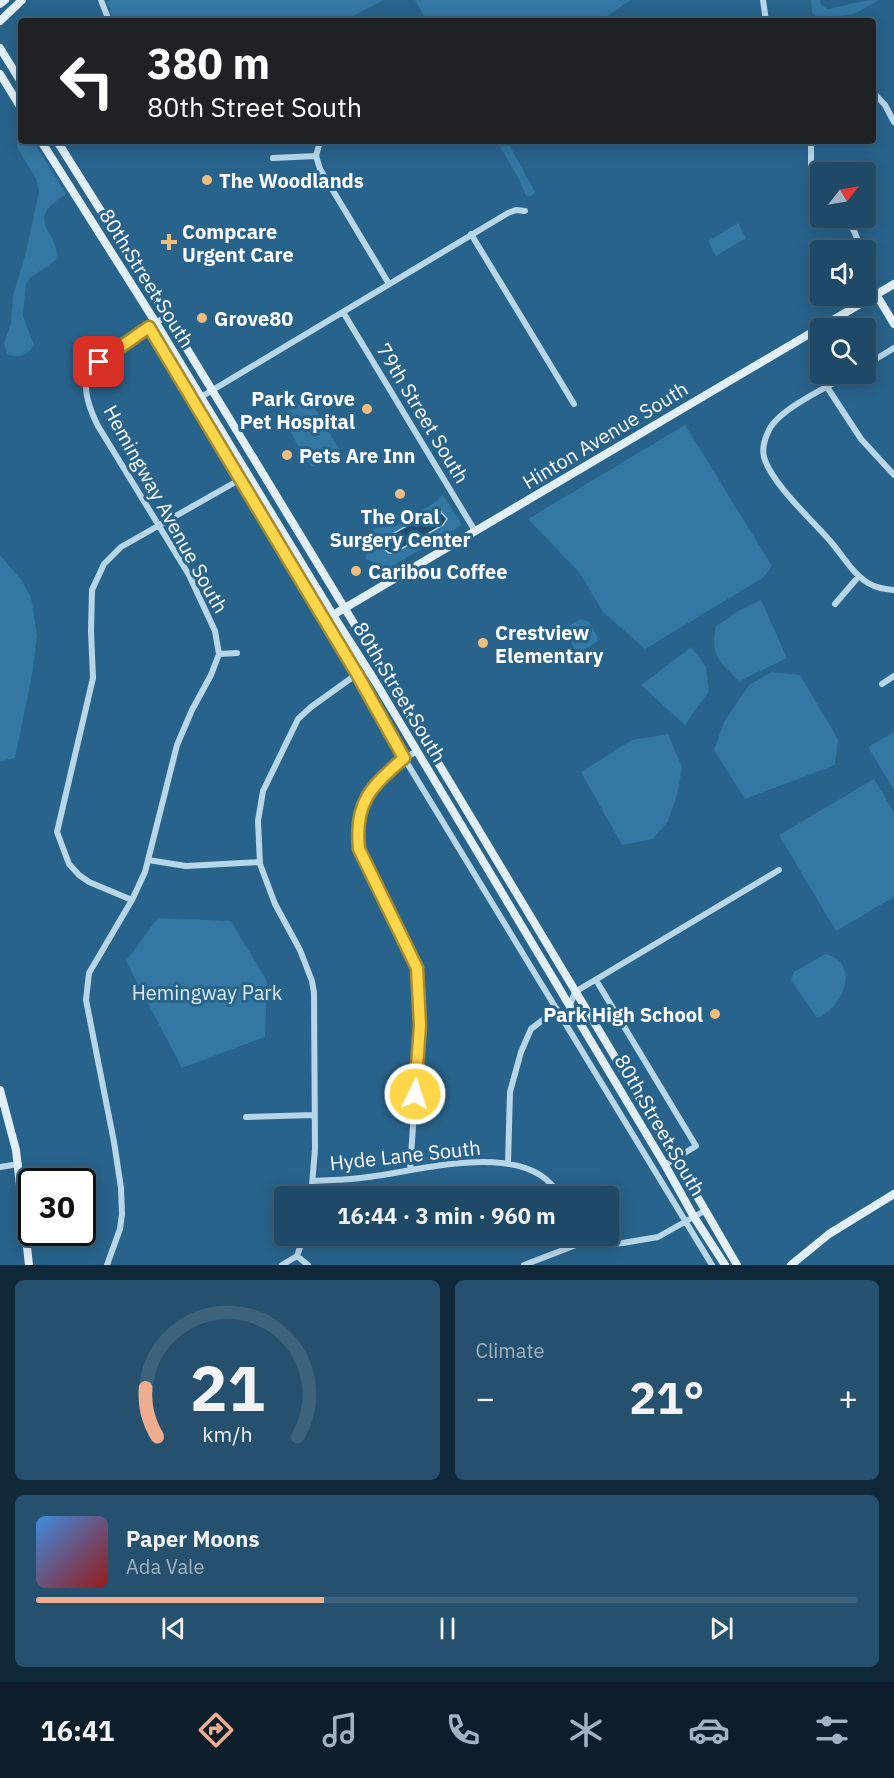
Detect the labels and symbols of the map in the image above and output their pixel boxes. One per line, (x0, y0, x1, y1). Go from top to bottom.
north arrow (810, 162, 876, 228)
place label: The Woodlands (219, 167, 364, 194)
marker: The Woodlands (200, 173, 214, 187)
street label: 80th Street South (93, 203, 201, 353)
place label: Compcare Urgent Care (182, 218, 294, 268)
marker: Compcare Urgent Care (160, 233, 178, 251)
place label: Grove80 (214, 305, 293, 332)
marker: Grove80 (195, 311, 209, 325)
pin (73, 336, 124, 387)
street label: 79th Street South (370, 338, 476, 488)
street label: Hinton Avenue South (517, 375, 693, 495)
place label: Park Grove Pet Hospital (240, 385, 355, 435)
street label: Hemingway Avenue South (97, 400, 235, 618)
marker: Park Grove Pet Hospital (360, 402, 374, 416)
place label: Pets Are Inn (299, 442, 416, 469)
marker: Pets Are Inn (280, 448, 294, 462)
marker: The Oral Surgery Center (393, 487, 407, 501)
place label: The Oral Surgery Center (329, 503, 471, 553)
place label: Caribou Coffee (368, 558, 507, 585)
marker: Caribou Coffee (349, 564, 363, 578)
street label: 80th Street South (347, 617, 453, 767)
place label: Crestview Elementary (495, 619, 604, 669)
marker: Crestview Elementary (476, 636, 490, 650)
park label: Hemingway Park (132, 979, 283, 1006)
place label: Park High School (543, 1001, 703, 1028)
marker: Park High School (708, 1007, 722, 1021)
street label: 80th Street South (608, 1049, 712, 1201)
position arrow (383, 1062, 447, 1126)
street label: Hyde Lane South (328, 1134, 482, 1176)
speed limit sign: 30 (18, 1168, 96, 1246)

